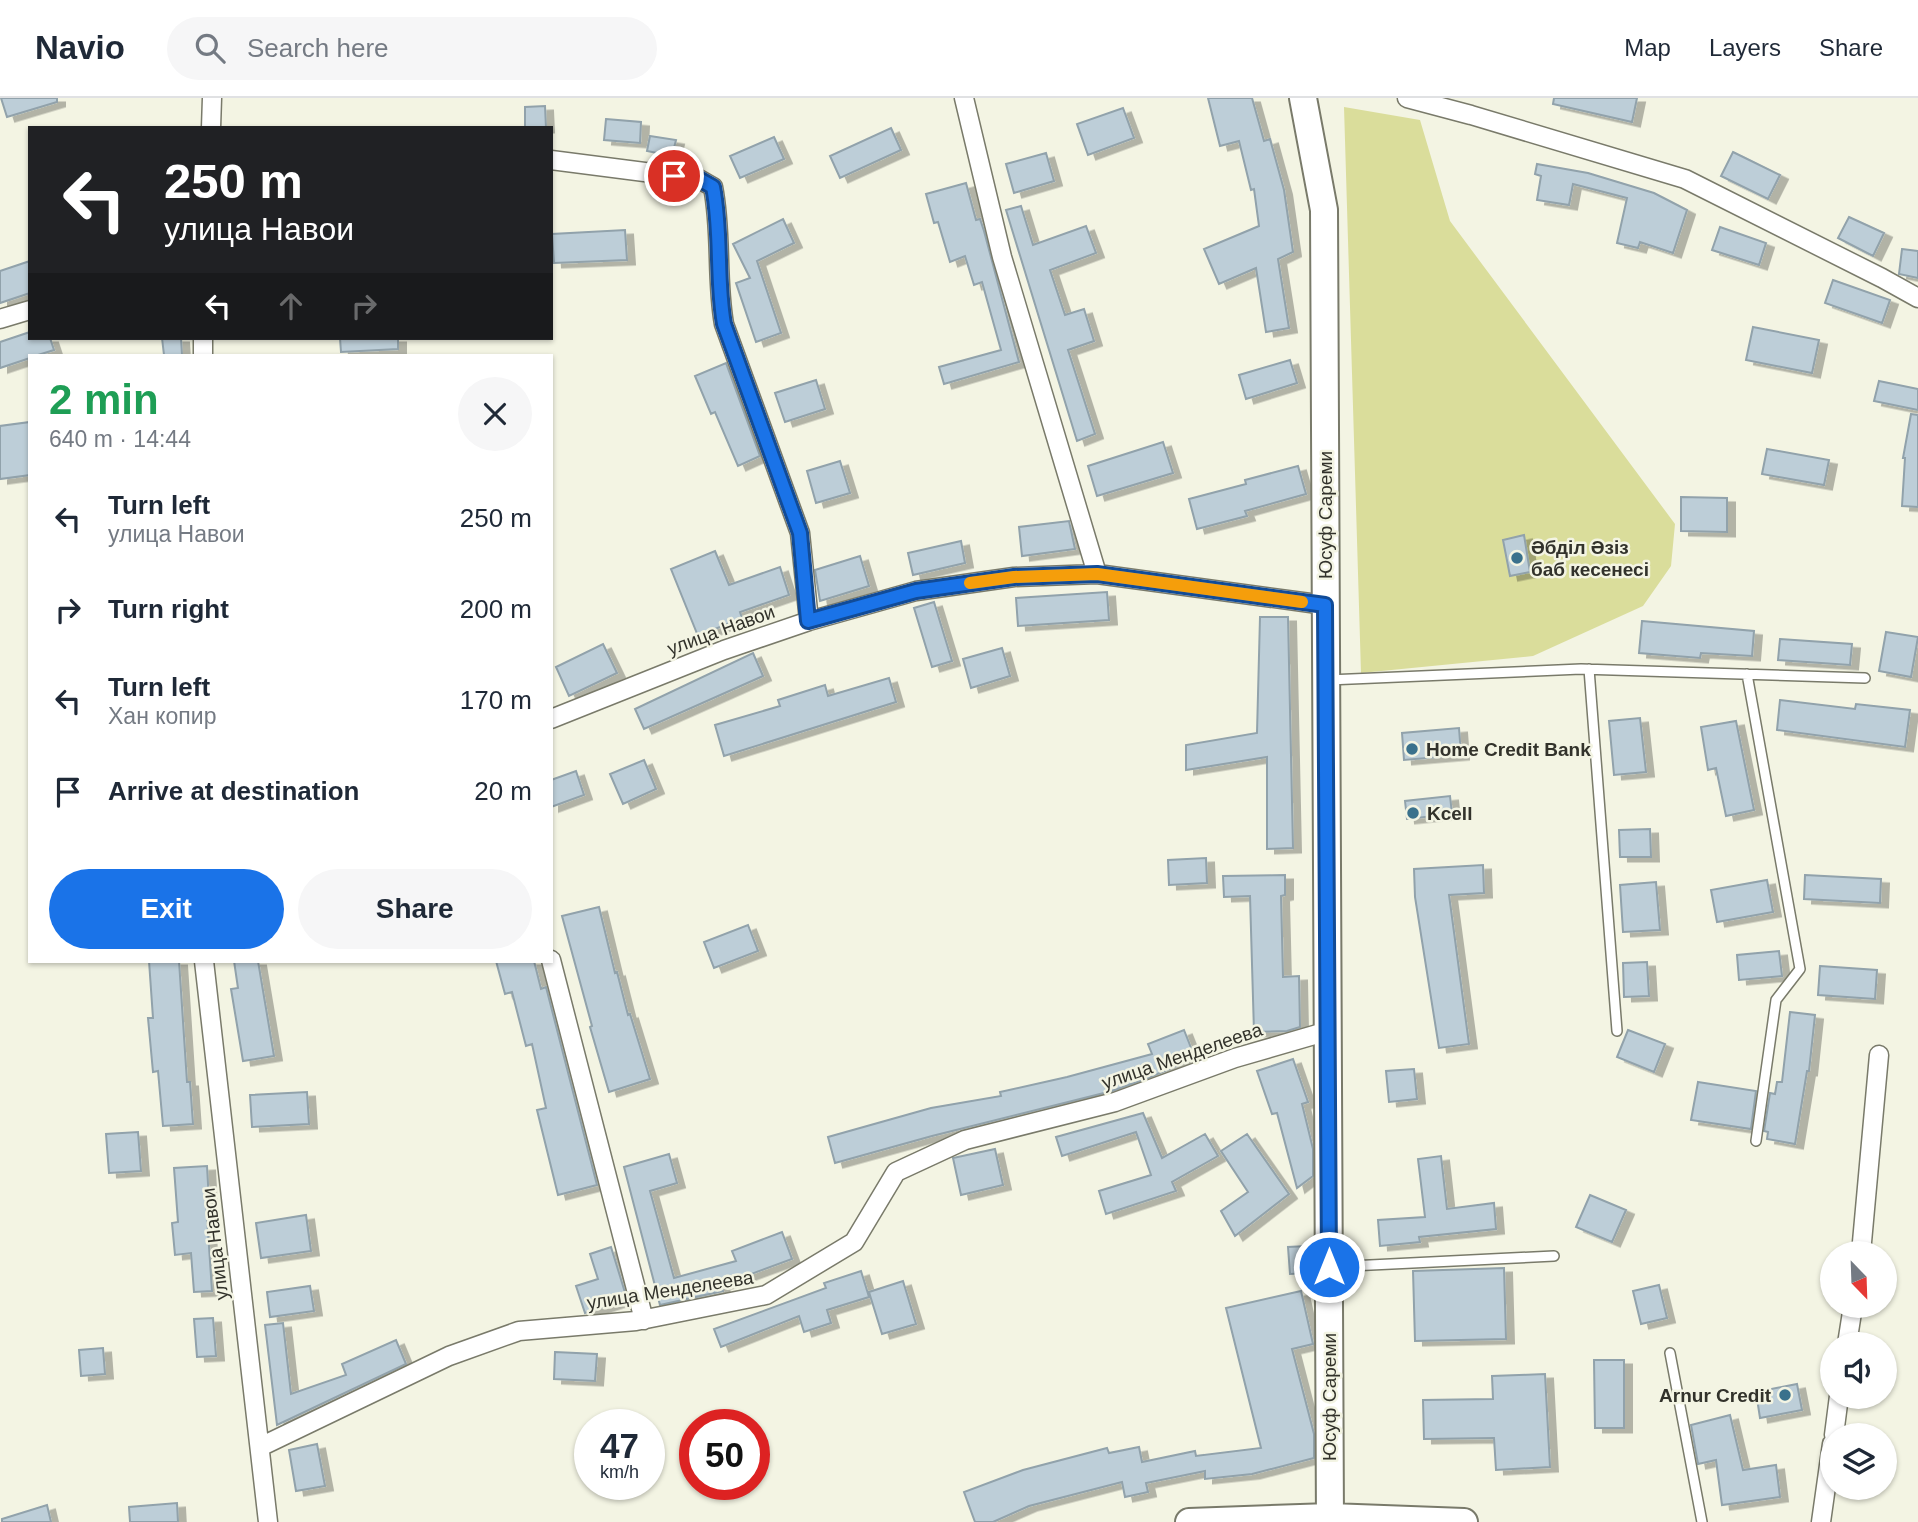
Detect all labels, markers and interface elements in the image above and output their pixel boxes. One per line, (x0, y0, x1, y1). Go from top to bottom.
search box (167, 17, 657, 80)
text: Navio (35, 29, 125, 66)
icon: search (191, 29, 229, 67)
text: Search here (247, 33, 389, 63)
text: Map (1624, 34, 1671, 61)
text: Layers (1709, 34, 1781, 61)
text: Share (1819, 34, 1883, 61)
pin (644, 146, 704, 206)
icon: left (49, 154, 140, 245)
text: 250 m (164, 154, 303, 208)
icon: arrive (655, 157, 693, 195)
text: улица Навои (164, 211, 354, 247)
icon: left (199, 287, 237, 325)
icon: ahead (272, 287, 310, 325)
icon: right (345, 287, 383, 325)
text: 2 min (49, 376, 159, 423)
button: close (458, 377, 532, 451)
text: 640 m · 14:44 (49, 426, 191, 452)
street label: Юсуф Сареми (1315, 451, 1336, 579)
text: Turn left (108, 490, 210, 520)
icon: left (49, 500, 87, 538)
text: 250 m (460, 503, 532, 533)
text: улица Навои (108, 521, 245, 547)
place label: Әбділ Әзіз баб кесенесі (1531, 537, 1649, 580)
marker: Әбділ Әзіз баб кесенесі (1509, 550, 1525, 566)
icon: right (49, 591, 87, 629)
text: Turn right (108, 594, 229, 624)
text: 200 m (460, 594, 532, 624)
street label: улица Навои (664, 601, 778, 659)
text: Turn left (108, 672, 210, 702)
icon: left (49, 682, 87, 720)
text: 170 m (460, 685, 532, 715)
text: Хан копир (108, 703, 216, 729)
place label: Home Credit Bank (1426, 739, 1591, 760)
marker: Home Credit Bank (1404, 741, 1420, 757)
icon: arrive (49, 773, 87, 811)
text: Arrive at destination (108, 776, 359, 806)
text: 20 m (474, 776, 532, 806)
place label: Kcell (1427, 803, 1472, 824)
marker: Kcell (1405, 805, 1421, 821)
button: Exit (49, 869, 284, 949)
button: Share (298, 869, 532, 949)
street label: улица Менделеева (1099, 1019, 1265, 1093)
street label: улица Навои (198, 1187, 232, 1301)
position arrow (1292, 1230, 1366, 1304)
north arrow (1820, 1241, 1897, 1318)
map controls (1820, 1241, 1897, 1500)
street label: улица Менделеева (585, 1266, 755, 1314)
button: sound (1820, 1332, 1897, 1409)
street label: Юсуф Сареми (1319, 1333, 1340, 1461)
place label: Arnur Credit (1659, 1385, 1772, 1406)
marker: Arnur Credit (1777, 1387, 1793, 1403)
speed limit sign: 50 (679, 1409, 770, 1500)
button: layers (1820, 1423, 1897, 1500)
text: 47 (600, 1426, 639, 1465)
text: km/h (600, 1462, 639, 1482)

